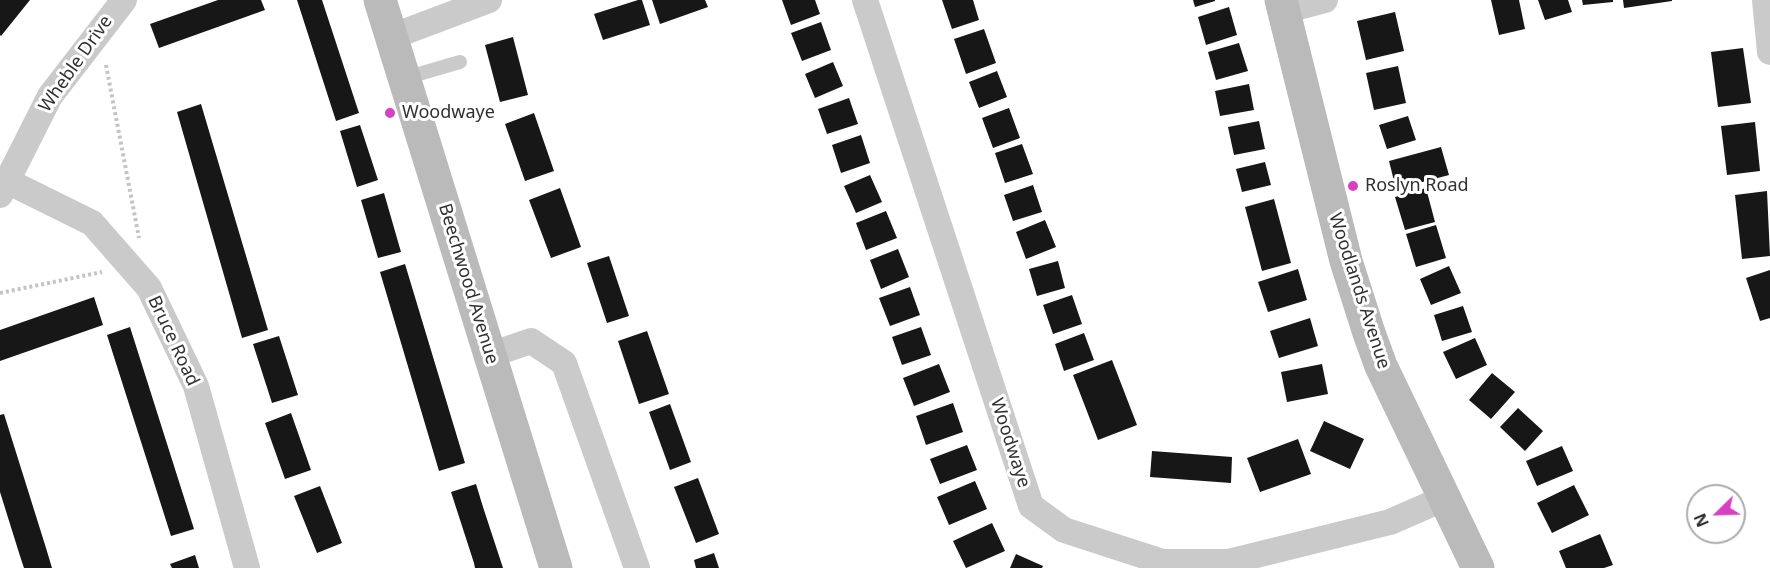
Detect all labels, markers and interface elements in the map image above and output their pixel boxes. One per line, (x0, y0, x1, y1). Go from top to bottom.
street label: Wheble Drive (35, 11, 117, 117)
place label: Woodwaye (402, 102, 495, 124)
marker: Woodwaye (383, 106, 397, 120)
place label: Roslyn Road (1365, 175, 1469, 197)
marker: Roslyn Road (1346, 179, 1360, 193)
street label: Beechwood Avenue (433, 201, 503, 367)
street label: Woodlands Avenue (1324, 210, 1394, 372)
street label: Bruce Road (143, 292, 203, 390)
street label: Woodwaye (985, 396, 1035, 490)
north arrow (1686, 484, 1746, 544)
text: N (1689, 510, 1714, 531)

